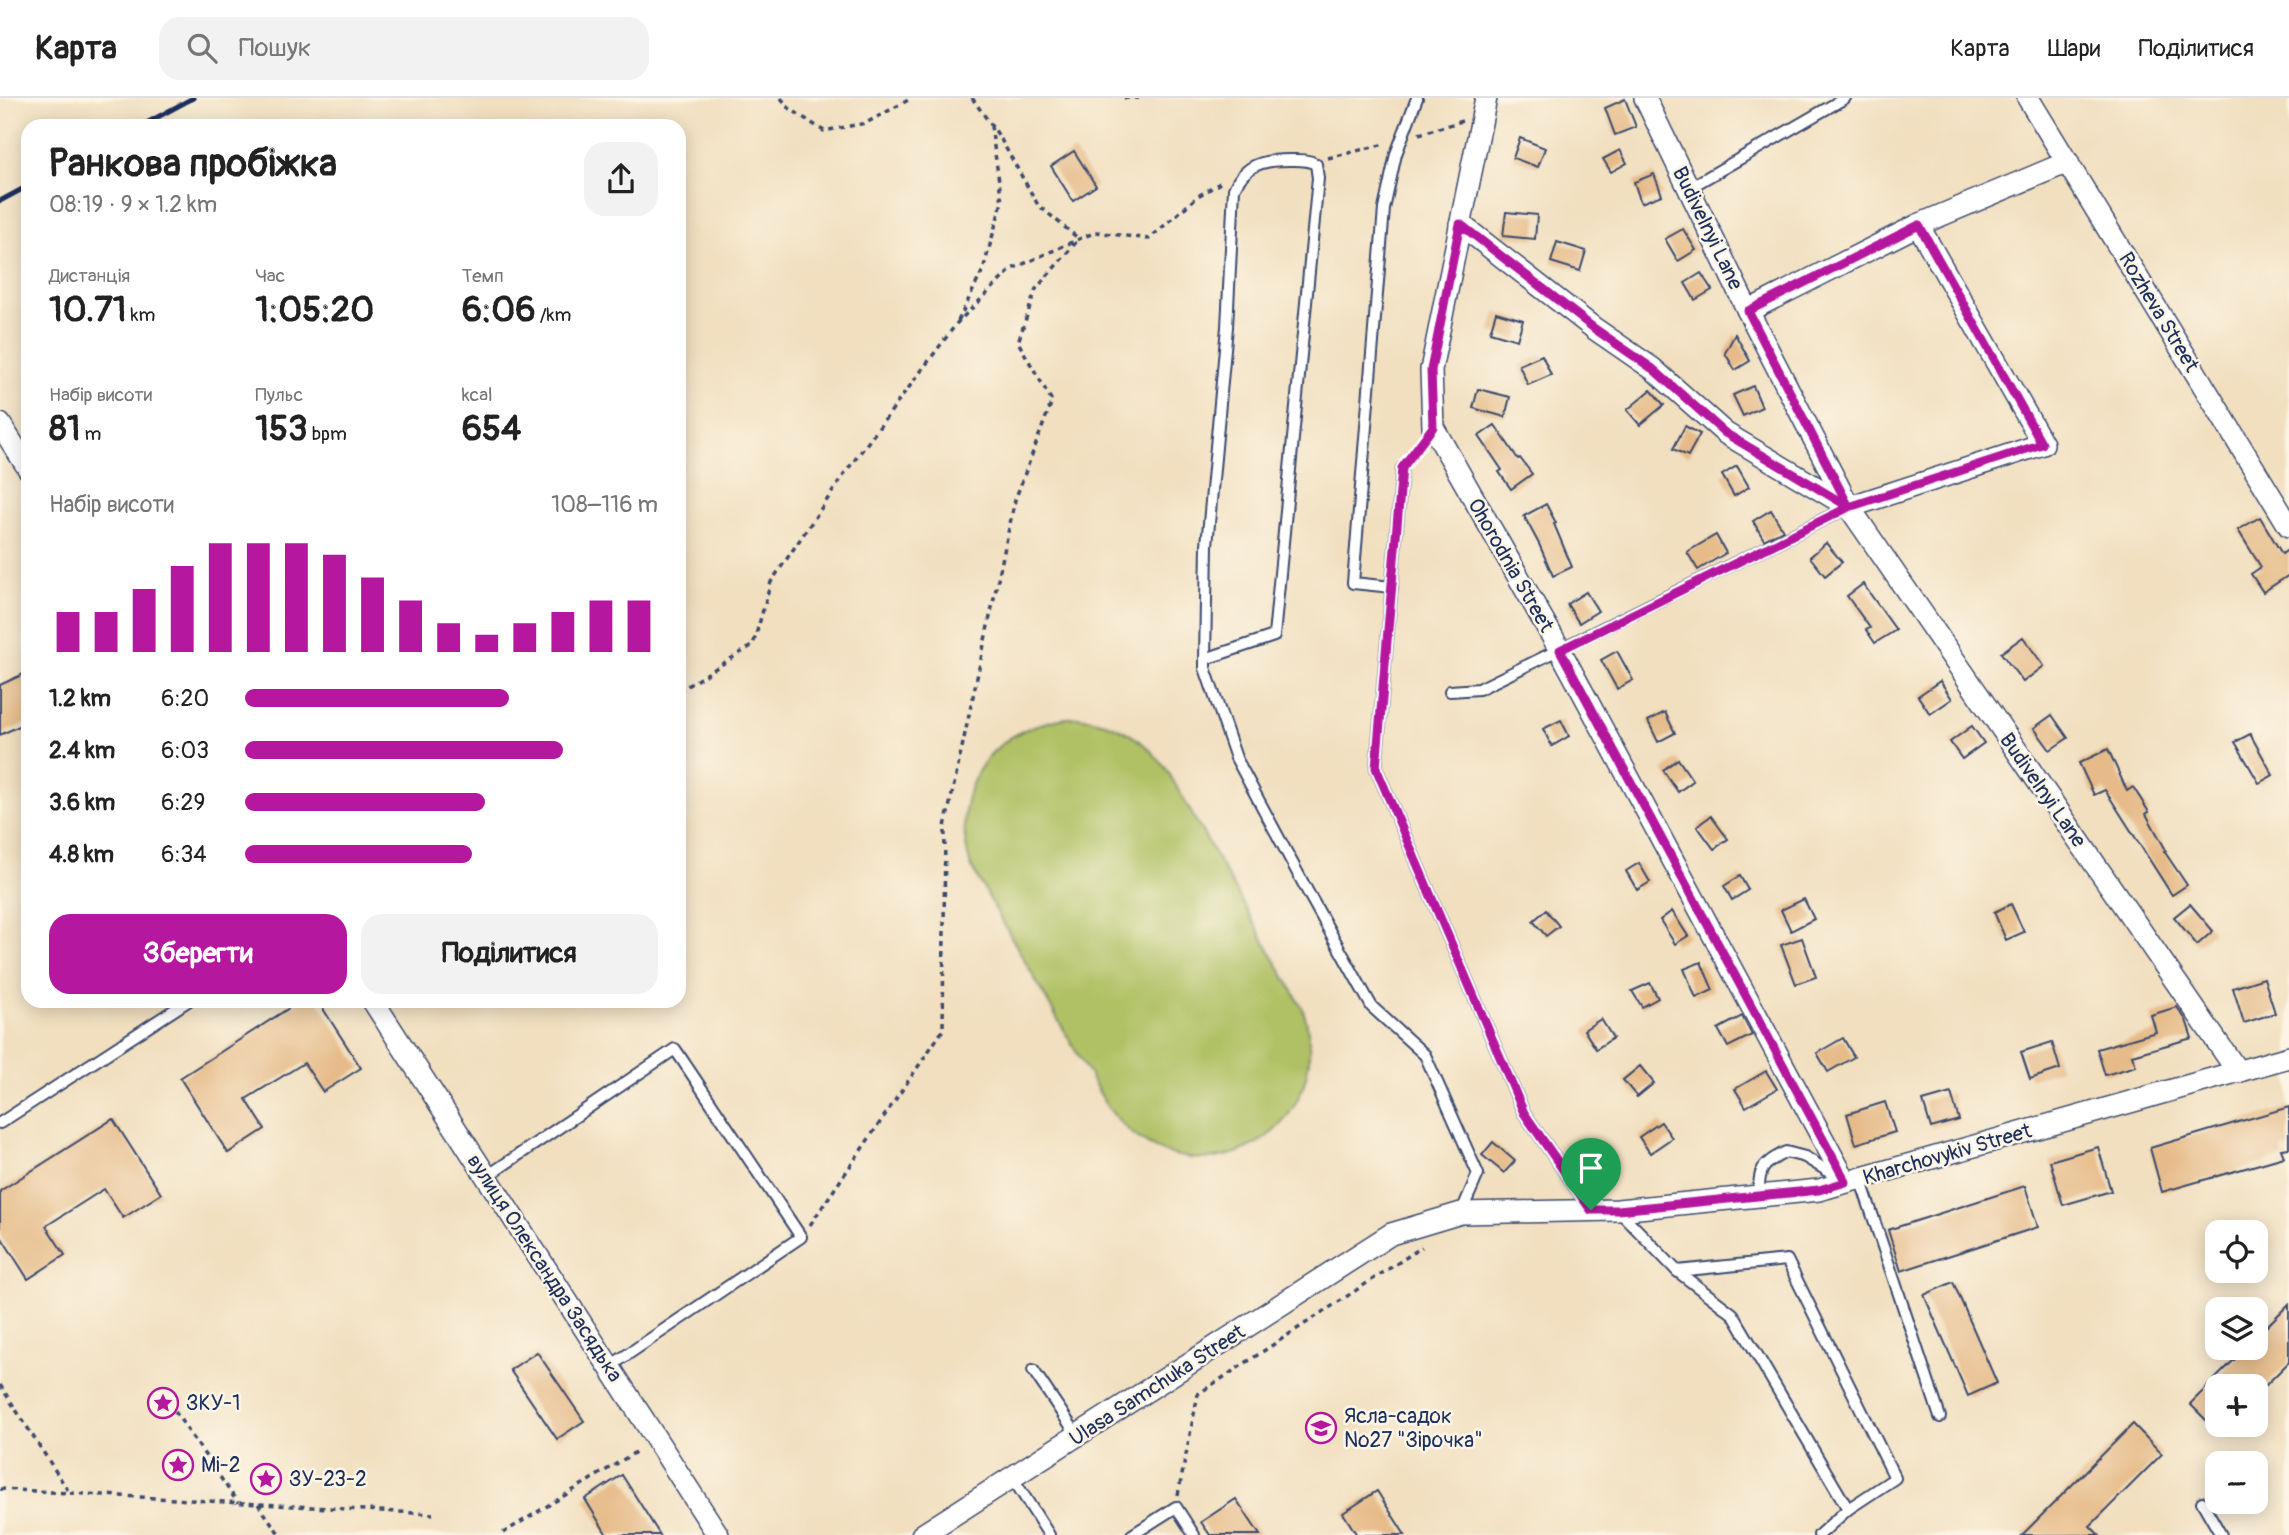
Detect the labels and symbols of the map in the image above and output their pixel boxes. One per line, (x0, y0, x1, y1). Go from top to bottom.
street label: Budivelnyi Lane (1666, 162, 1749, 295)
street label: Rozheva Street (2112, 247, 2205, 378)
street label: Ohorodnia Street (1461, 494, 1560, 637)
street label: Budivelnyi Lane (1993, 728, 2092, 853)
street label: Kharchovykiv Street (1860, 1117, 2035, 1191)
pin (1561, 1138, 1621, 1210)
street label: вулиця Олександра Засядька (461, 1149, 628, 1387)
street label: Ulasa Samchuka Street (1064, 1318, 1251, 1452)
place icon: ЗКУ-1 (146, 1386, 180, 1420)
place label: ЗКУ-1 (186, 1390, 240, 1417)
place label: Ясла-садок №27 "Зірочка" (1344, 1403, 1483, 1454)
school or university icon: Ясла-садок №27 "Зірочка" (1304, 1411, 1338, 1445)
place icon: Мі-2 (161, 1448, 195, 1482)
place label: Мі-2 (201, 1452, 241, 1479)
place icon: ЗУ-23-2 (249, 1462, 283, 1496)
place label: ЗУ-23-2 (289, 1466, 367, 1493)

